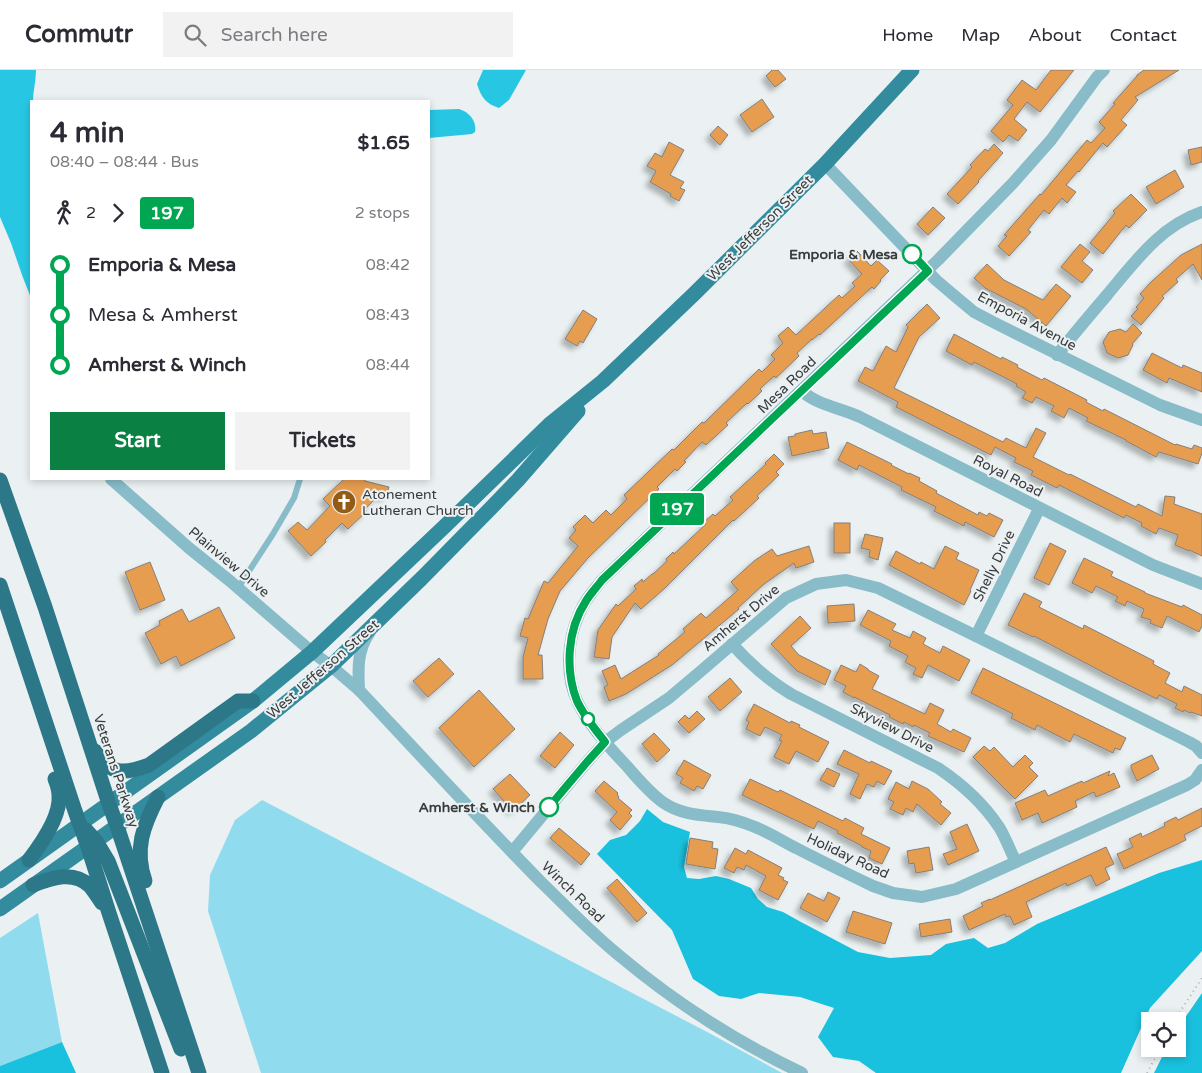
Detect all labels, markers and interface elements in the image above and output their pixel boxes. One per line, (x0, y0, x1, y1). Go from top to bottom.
search box (163, 12, 513, 57)
text: Commutr (25, 20, 133, 49)
icon: search (181, 21, 209, 49)
text: Search here (221, 24, 328, 46)
text: Home (882, 24, 933, 46)
text: Map (961, 24, 1000, 46)
text: About (1028, 24, 1082, 46)
text: Contact (1110, 24, 1177, 46)
text: 4 min (50, 116, 125, 150)
text: $1.65 (358, 132, 410, 154)
text: 08:40 – 08:44 · Bus (50, 152, 199, 172)
street label: West Jefferson Street (704, 171, 817, 284)
icon: walk (50, 199, 78, 227)
icon: forward (104, 199, 132, 227)
text: 197 (150, 202, 184, 224)
text: 2 (86, 203, 96, 223)
text: 2 stops (355, 203, 410, 223)
marker: Emporia & Mesa (902, 244, 922, 264)
place label: Emporia & Mesa (789, 246, 898, 263)
text: Emporia & Mesa (88, 254, 236, 276)
text: 08:42 (366, 255, 410, 275)
street label: Emporia Avenue (975, 288, 1079, 354)
text: Mesa & Amherst (88, 304, 238, 326)
text: 08:43 (366, 305, 410, 325)
street label: Mesa Road (754, 353, 820, 417)
text: Amherst & Winch (88, 354, 246, 376)
text: 08:44 (366, 355, 410, 375)
button: Start (50, 412, 225, 470)
button: Tickets (235, 412, 410, 470)
street label: Royal Road (970, 451, 1046, 501)
place label: Atonement Lutheran Church (362, 486, 474, 519)
church icon: Atonement Lutheran Church (331, 489, 357, 515)
line badge: 197 (648, 493, 706, 525)
text: 197 (660, 498, 694, 520)
street label: Plainview Drive (185, 523, 273, 601)
street label: Shelly Drive (969, 527, 1019, 605)
street label: Amherst Drive (699, 581, 783, 655)
street label: West Jefferson Street (264, 615, 383, 722)
street label: Skyview Drive (847, 700, 937, 756)
street label: Veterans Parkway (90, 712, 143, 830)
unlabelled marker (581, 712, 595, 726)
marker: Amherst & Winch (539, 797, 559, 817)
place label: Amherst & Winch (418, 799, 535, 816)
street label: Holiday Road (804, 830, 892, 882)
street label: Winch Road (538, 858, 608, 926)
map controls (1141, 1012, 1186, 1057)
button: locate (1141, 1012, 1186, 1057)

